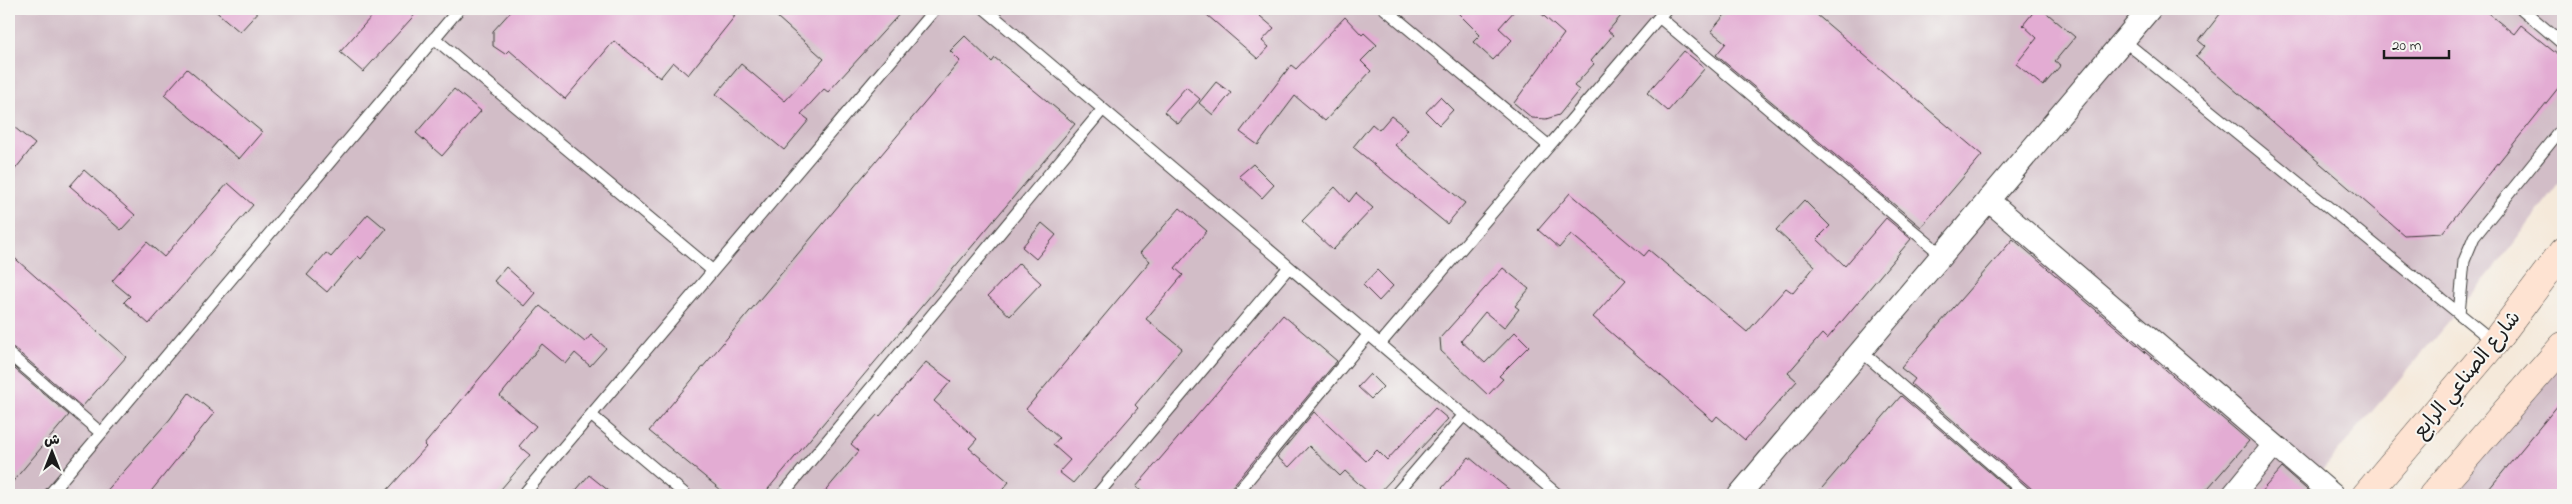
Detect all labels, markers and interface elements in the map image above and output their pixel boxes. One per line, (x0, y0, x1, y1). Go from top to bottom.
scale bar (2384, 28, 2450, 60)
text: 20 m (2392, 35, 2422, 57)
street label: شارع الصناعي الرابع (2407, 305, 2530, 447)
north arrow (28, 426, 78, 476)
text: ش (44, 430, 60, 451)

